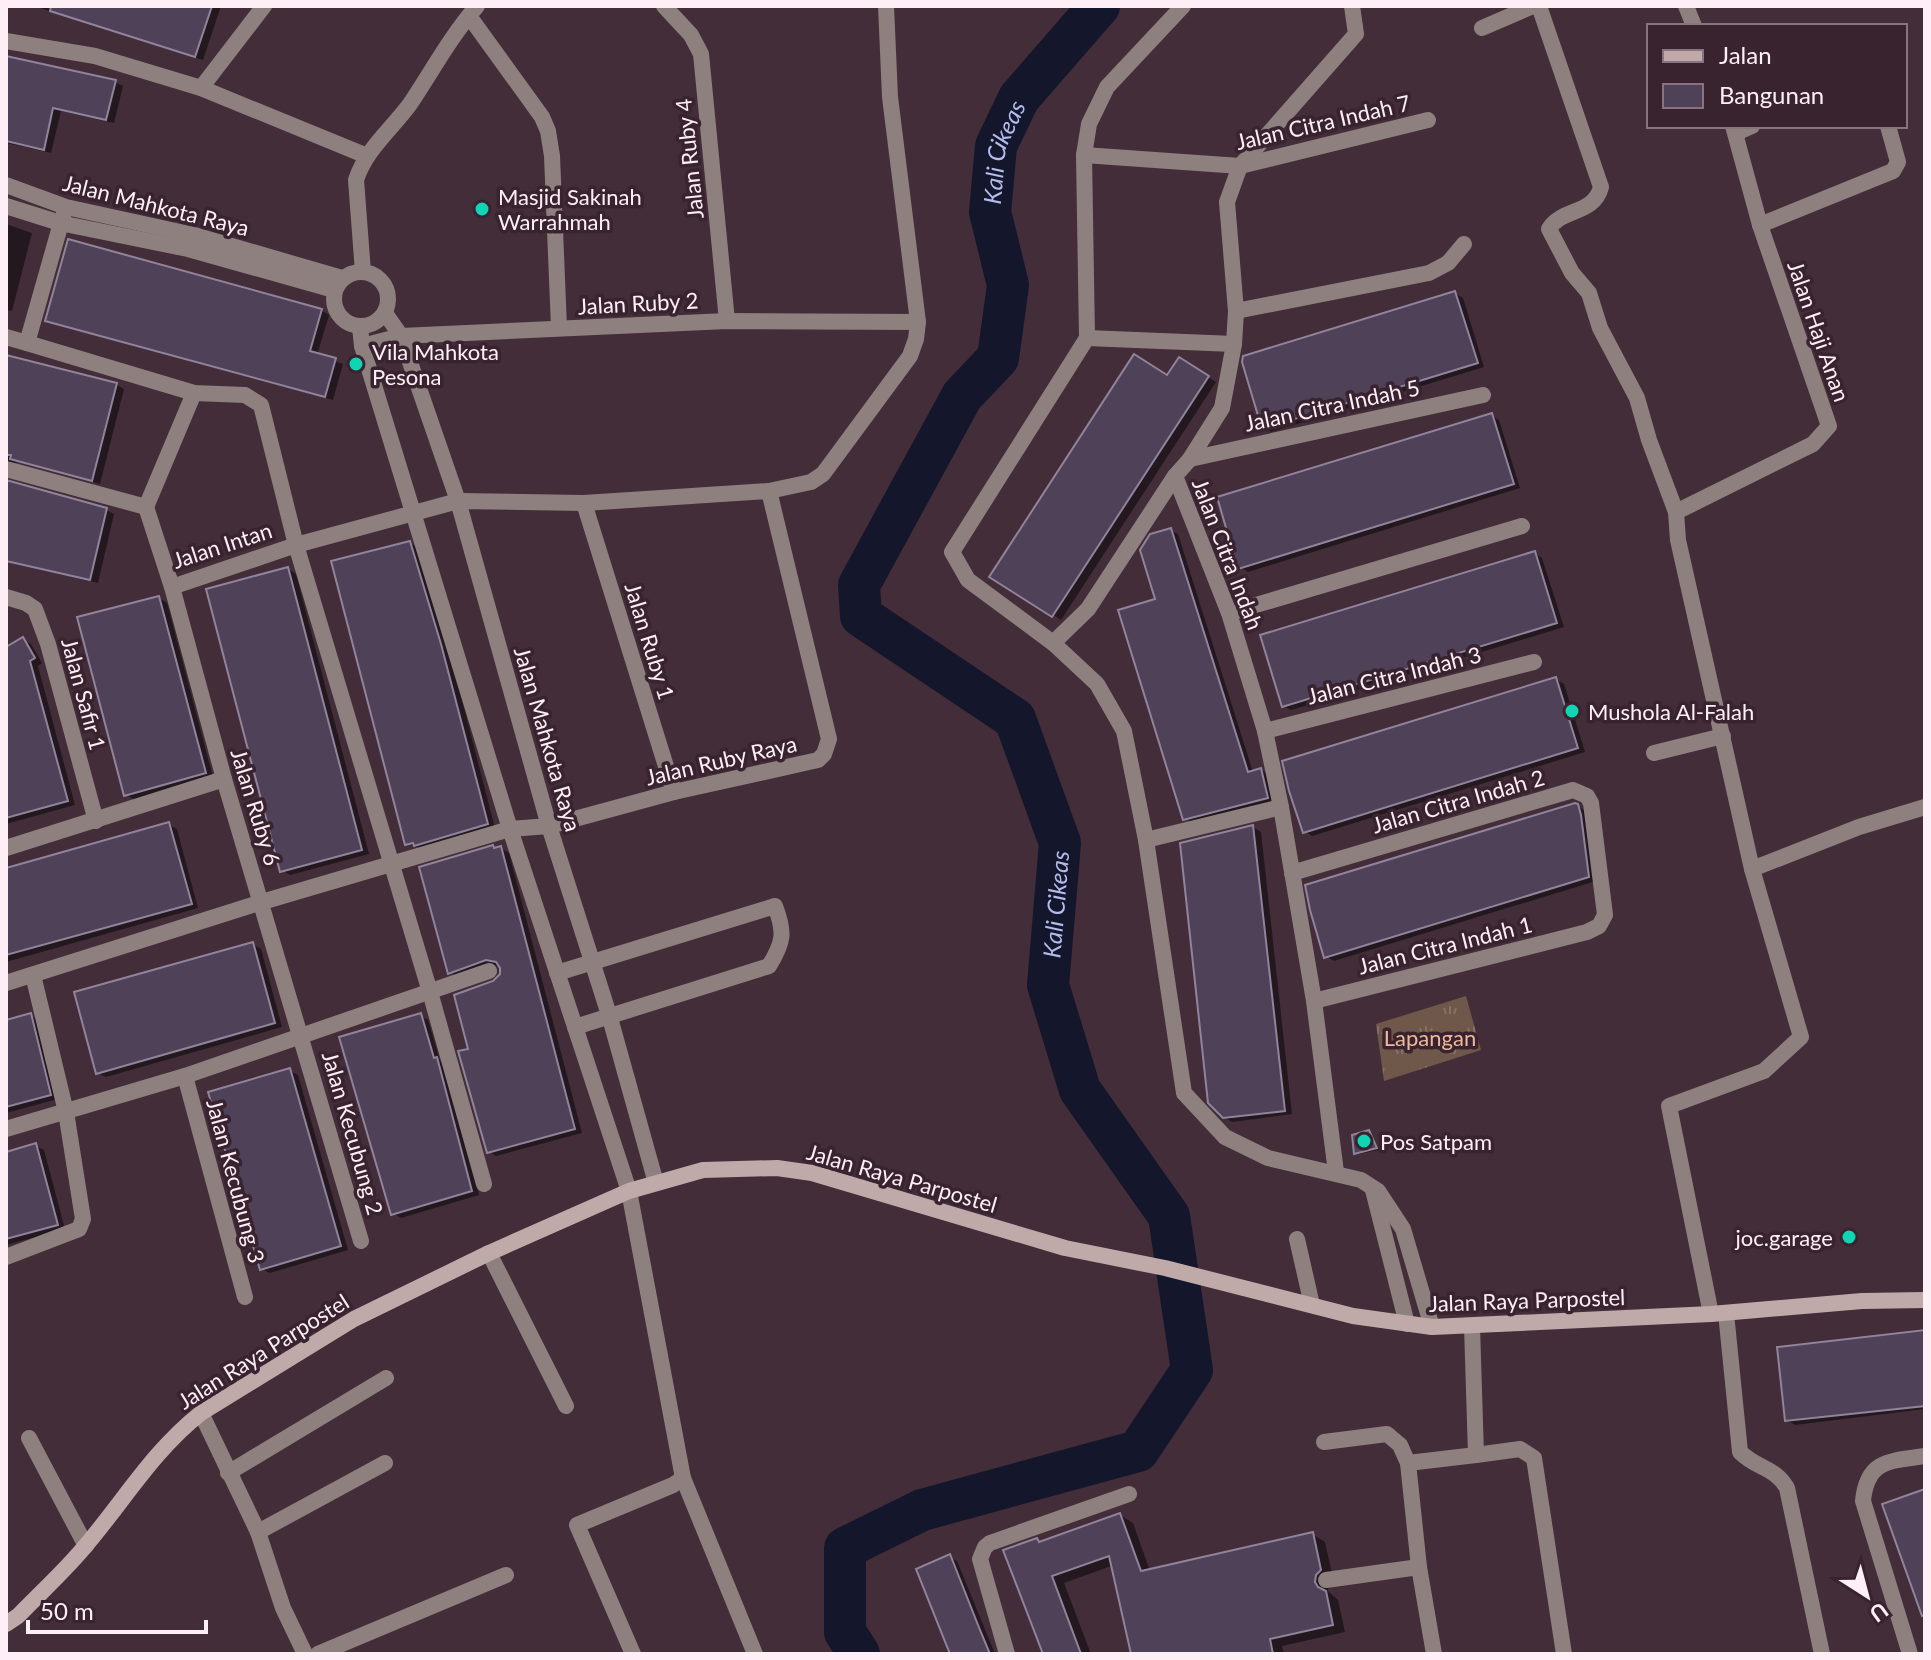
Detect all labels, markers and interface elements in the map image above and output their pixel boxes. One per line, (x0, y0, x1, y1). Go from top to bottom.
legend (1647, 24, 1907, 128)
text: Jalan (1719, 40, 1772, 69)
text: Bangunan (1719, 80, 1824, 109)
street label: Jalan Citra Indah 7 (1233, 89, 1413, 155)
water label: Kali Cikeas (976, 95, 1031, 205)
street label: Jalan Ruby 4 (669, 97, 709, 220)
street label: Jalan Mahkota Raya (60, 169, 252, 241)
place label: Masjid Sakinah Warrahmah (498, 183, 642, 235)
marker: Masjid Sakinah Warrahmah (473, 200, 491, 218)
street label: Jalan Haji Anan (1782, 257, 1856, 405)
street label: Jalan Ruby 2 (577, 286, 699, 320)
place label: Vila Mahkota Pesona (372, 338, 499, 390)
marker: Vila Mahkota Pesona (347, 355, 365, 373)
street label: Jalan Citra Indah 5 (1242, 373, 1422, 437)
street label: Jalan Citra Indah (1187, 475, 1269, 633)
street label: Jalan Intan (169, 516, 275, 574)
street label: Jalan Ruby 1 (619, 579, 681, 703)
street label: Jalan Safir 1 (56, 635, 112, 753)
street label: Jalan Citra Indah 3 (1304, 640, 1484, 710)
street label: Jalan Mahkota Raya (509, 644, 587, 834)
place label: Mushola Al-Falah (1588, 698, 1754, 725)
marker: Mushola Al-Falah (1563, 702, 1581, 720)
street label: Jalan Ruby Raya (643, 729, 799, 791)
street label: Jalan Ruby 6 (225, 745, 287, 869)
street label: Jalan Citra Indah 2 (1369, 763, 1547, 839)
water label: Kali Cikeas (1036, 849, 1074, 959)
street label: Jalan Citra Indah 1 (1355, 910, 1535, 980)
park label: Lapangan (1384, 1024, 1476, 1051)
street label: Jalan Kecubung 2 (317, 1048, 389, 1218)
street label: Jalan Kecubung 3 (201, 1096, 271, 1266)
place label: Pos Satpam (1380, 1128, 1492, 1155)
marker: Pos Satpam (1355, 1132, 1373, 1150)
street label: Jalan Raya Parpostel (804, 1138, 1000, 1218)
place label: joc.garage (1735, 1224, 1833, 1251)
marker: joc.garage (1840, 1228, 1858, 1246)
street label: Jalan Raya Parpostel (1428, 1283, 1626, 1317)
street label: Jalan Raya Parpostel (172, 1287, 354, 1415)
north arrow (1827, 1556, 1907, 1636)
scale bar (28, 1584, 206, 1634)
text: 50 m (40, 1596, 94, 1625)
text: U (1865, 1597, 1894, 1628)

